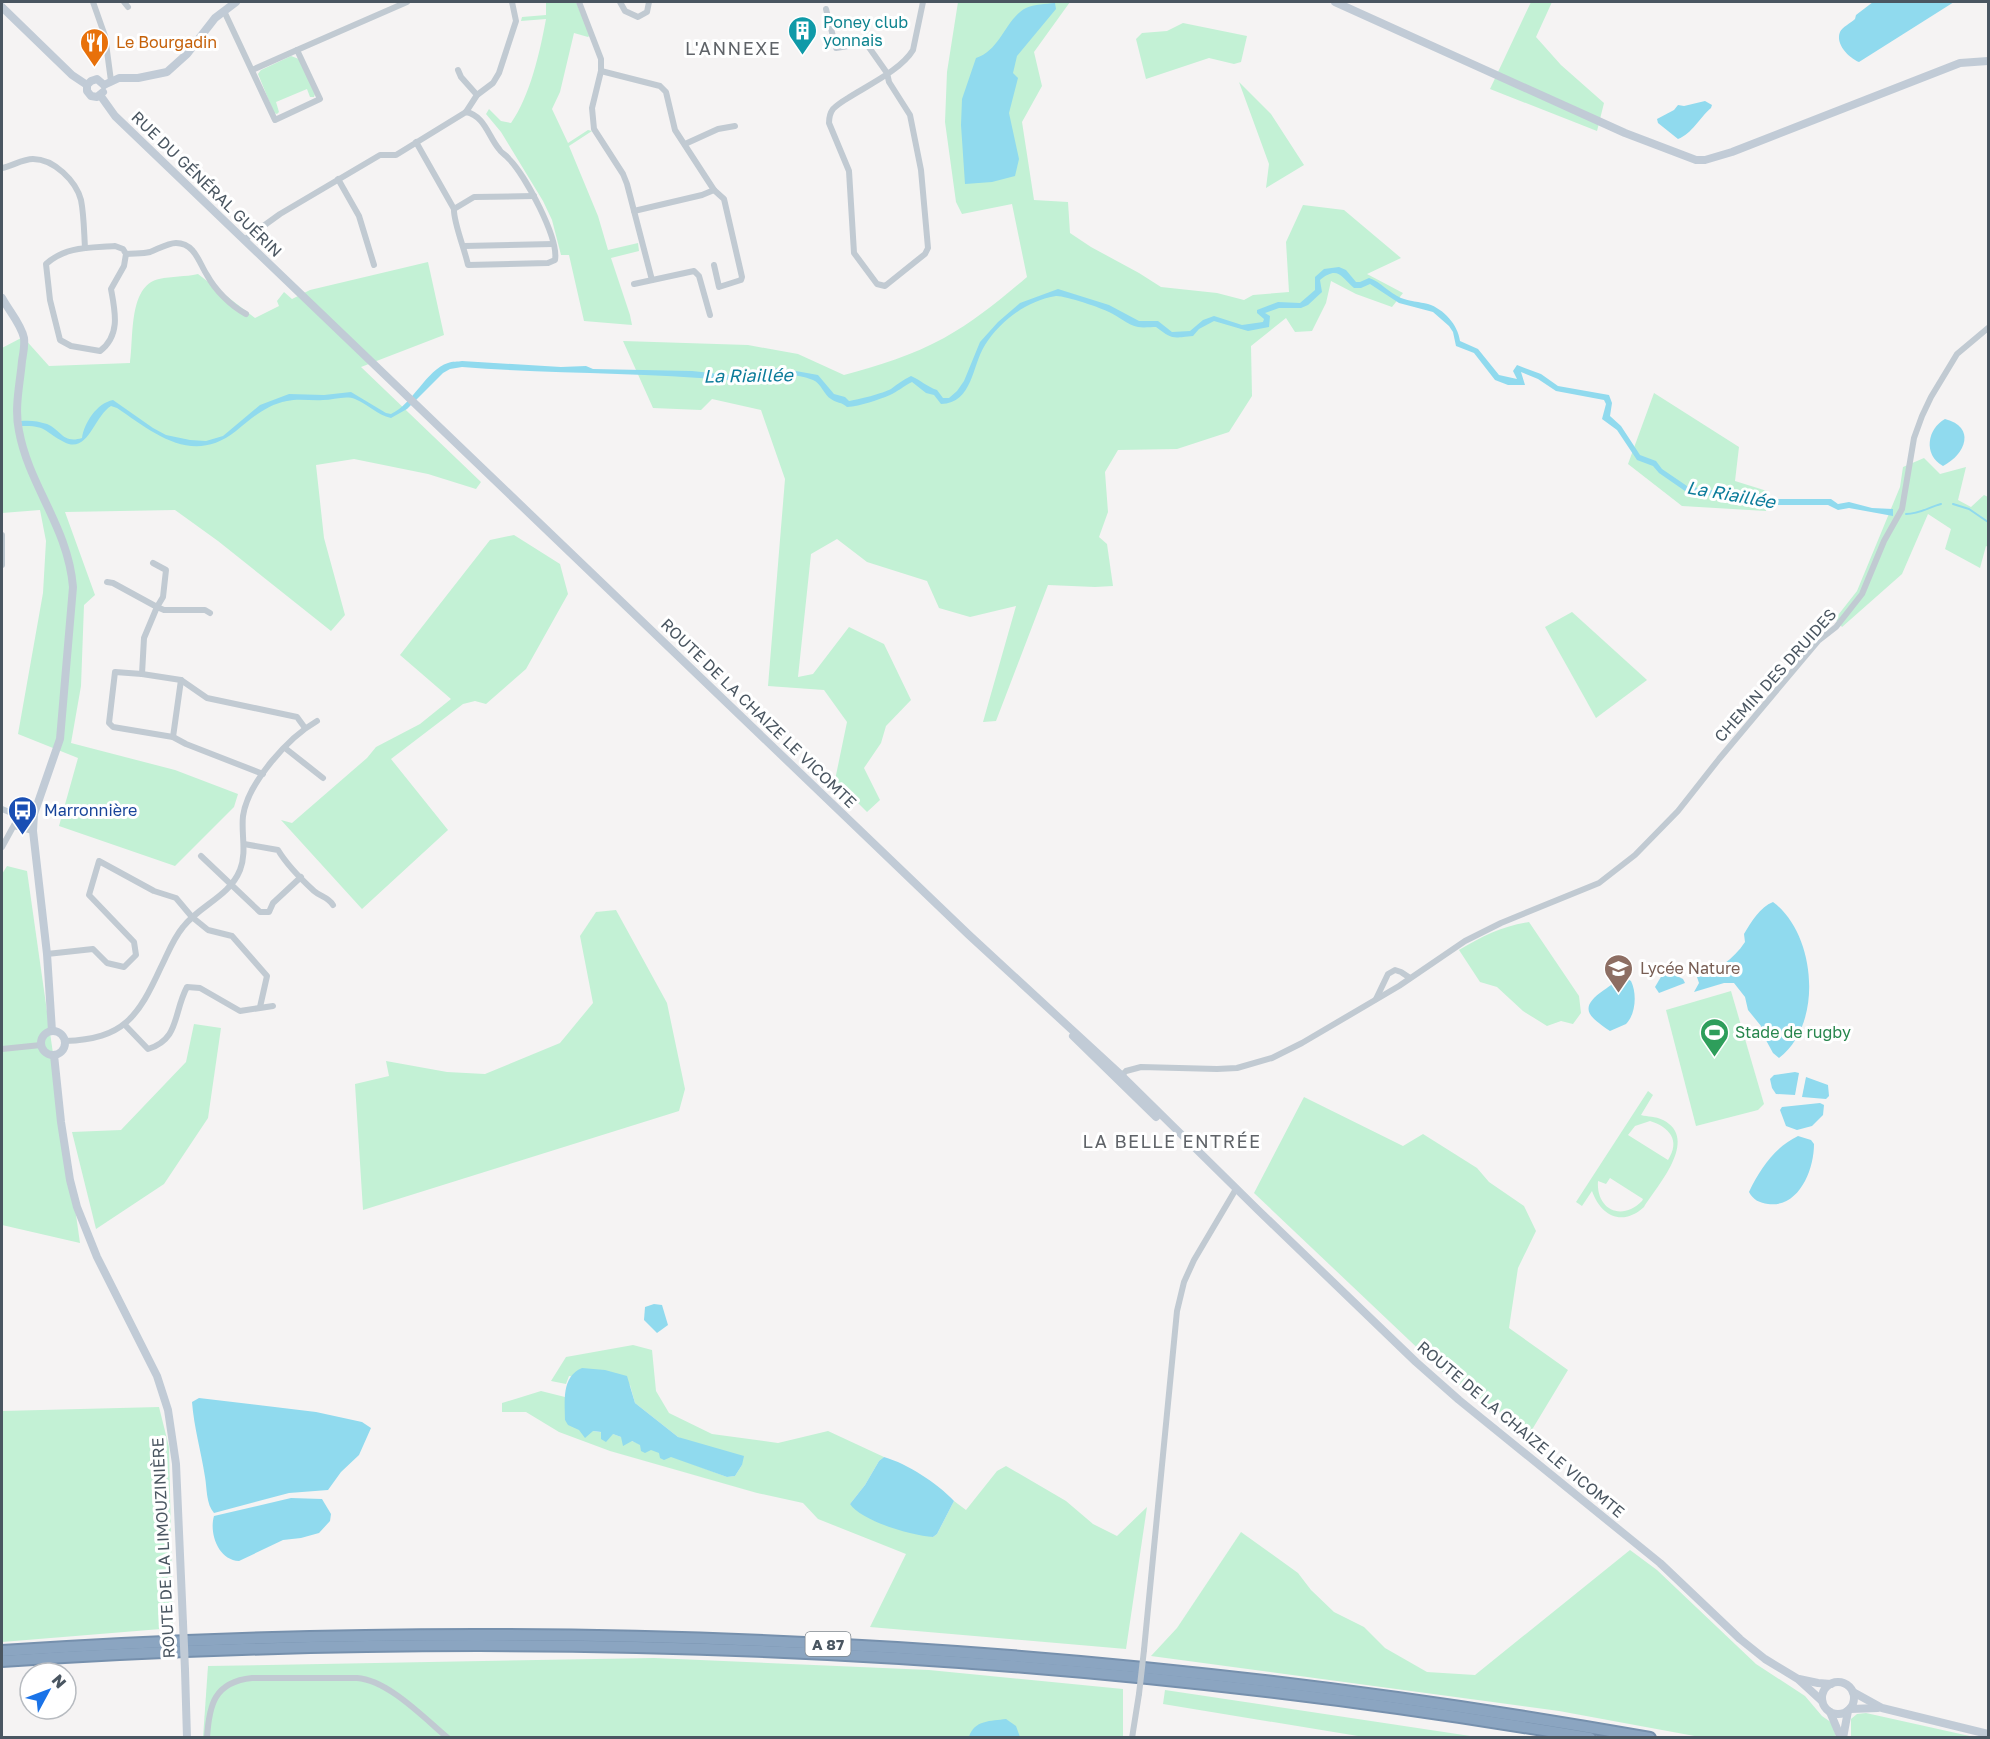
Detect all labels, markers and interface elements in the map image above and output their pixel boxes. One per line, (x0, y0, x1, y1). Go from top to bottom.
place label: Poney club yonnais (823, 12, 908, 50)
building icon: Poney club yonnais (786, 15, 818, 57)
restaurant icon: Le Bourgadin (79, 26, 111, 68)
place label: Le Bourgadin (116, 32, 217, 52)
district label: L'ANNEXE (685, 37, 781, 59)
street label: RUE DU GÉNÉRAL GUÉRIN (128, 107, 286, 261)
water label: La Riaillée (703, 363, 794, 387)
water label: La Riaillée (1685, 475, 1778, 513)
street label: CHEMIN DES DRUIDES (1710, 604, 1840, 746)
street label: ROUTE DE LA CHAIZE LE VICOMTE (657, 614, 861, 812)
bus stop icon: Marronnière (7, 794, 39, 836)
place label: Marronnière (44, 800, 137, 820)
school or university icon: Lycée Nature (1603, 952, 1635, 994)
place label: Lycée Nature (1640, 958, 1740, 978)
sports icon: Stade de rugby (1698, 1016, 1730, 1058)
place label: Stade de rugby (1735, 1022, 1851, 1042)
district label: LA BELLE ENTRÉE (1083, 1130, 1261, 1152)
street label: ROUTE DE LA CHAIZE LE VICOMTE (1413, 1336, 1629, 1522)
street label: ROUTE DE LA LIMOUZINIÈRE (147, 1437, 179, 1659)
road number: A 87 (806, 1632, 850, 1656)
north arrow (18, 1661, 78, 1721)
text: N (48, 1670, 71, 1692)

